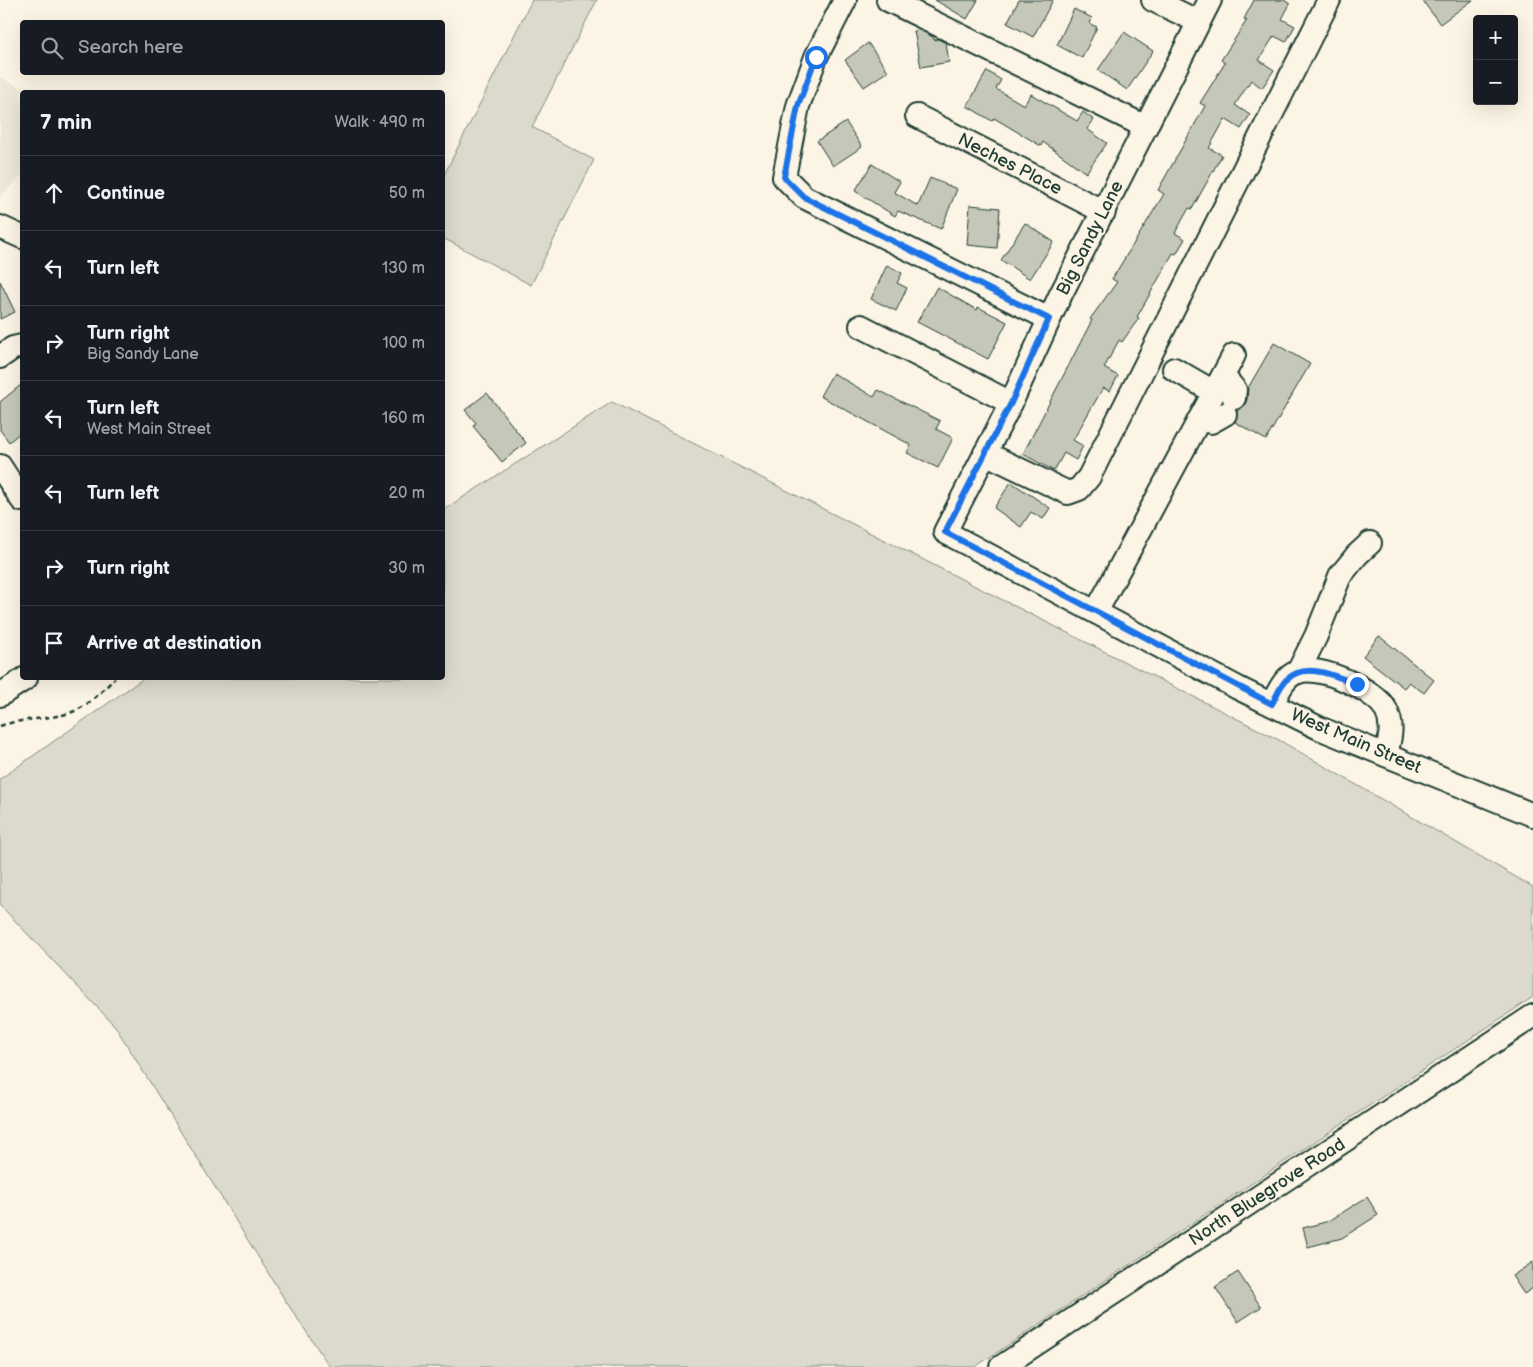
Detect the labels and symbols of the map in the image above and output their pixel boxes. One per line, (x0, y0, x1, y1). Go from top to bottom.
route start (805, 46, 828, 69)
street label: Neches Place (955, 129, 1066, 199)
street label: Big Sandy Lane (1052, 177, 1128, 299)
route end (1346, 673, 1369, 696)
street label: West Main Street (1288, 704, 1425, 778)
street label: North Bluegrove Road (1185, 1134, 1349, 1250)

